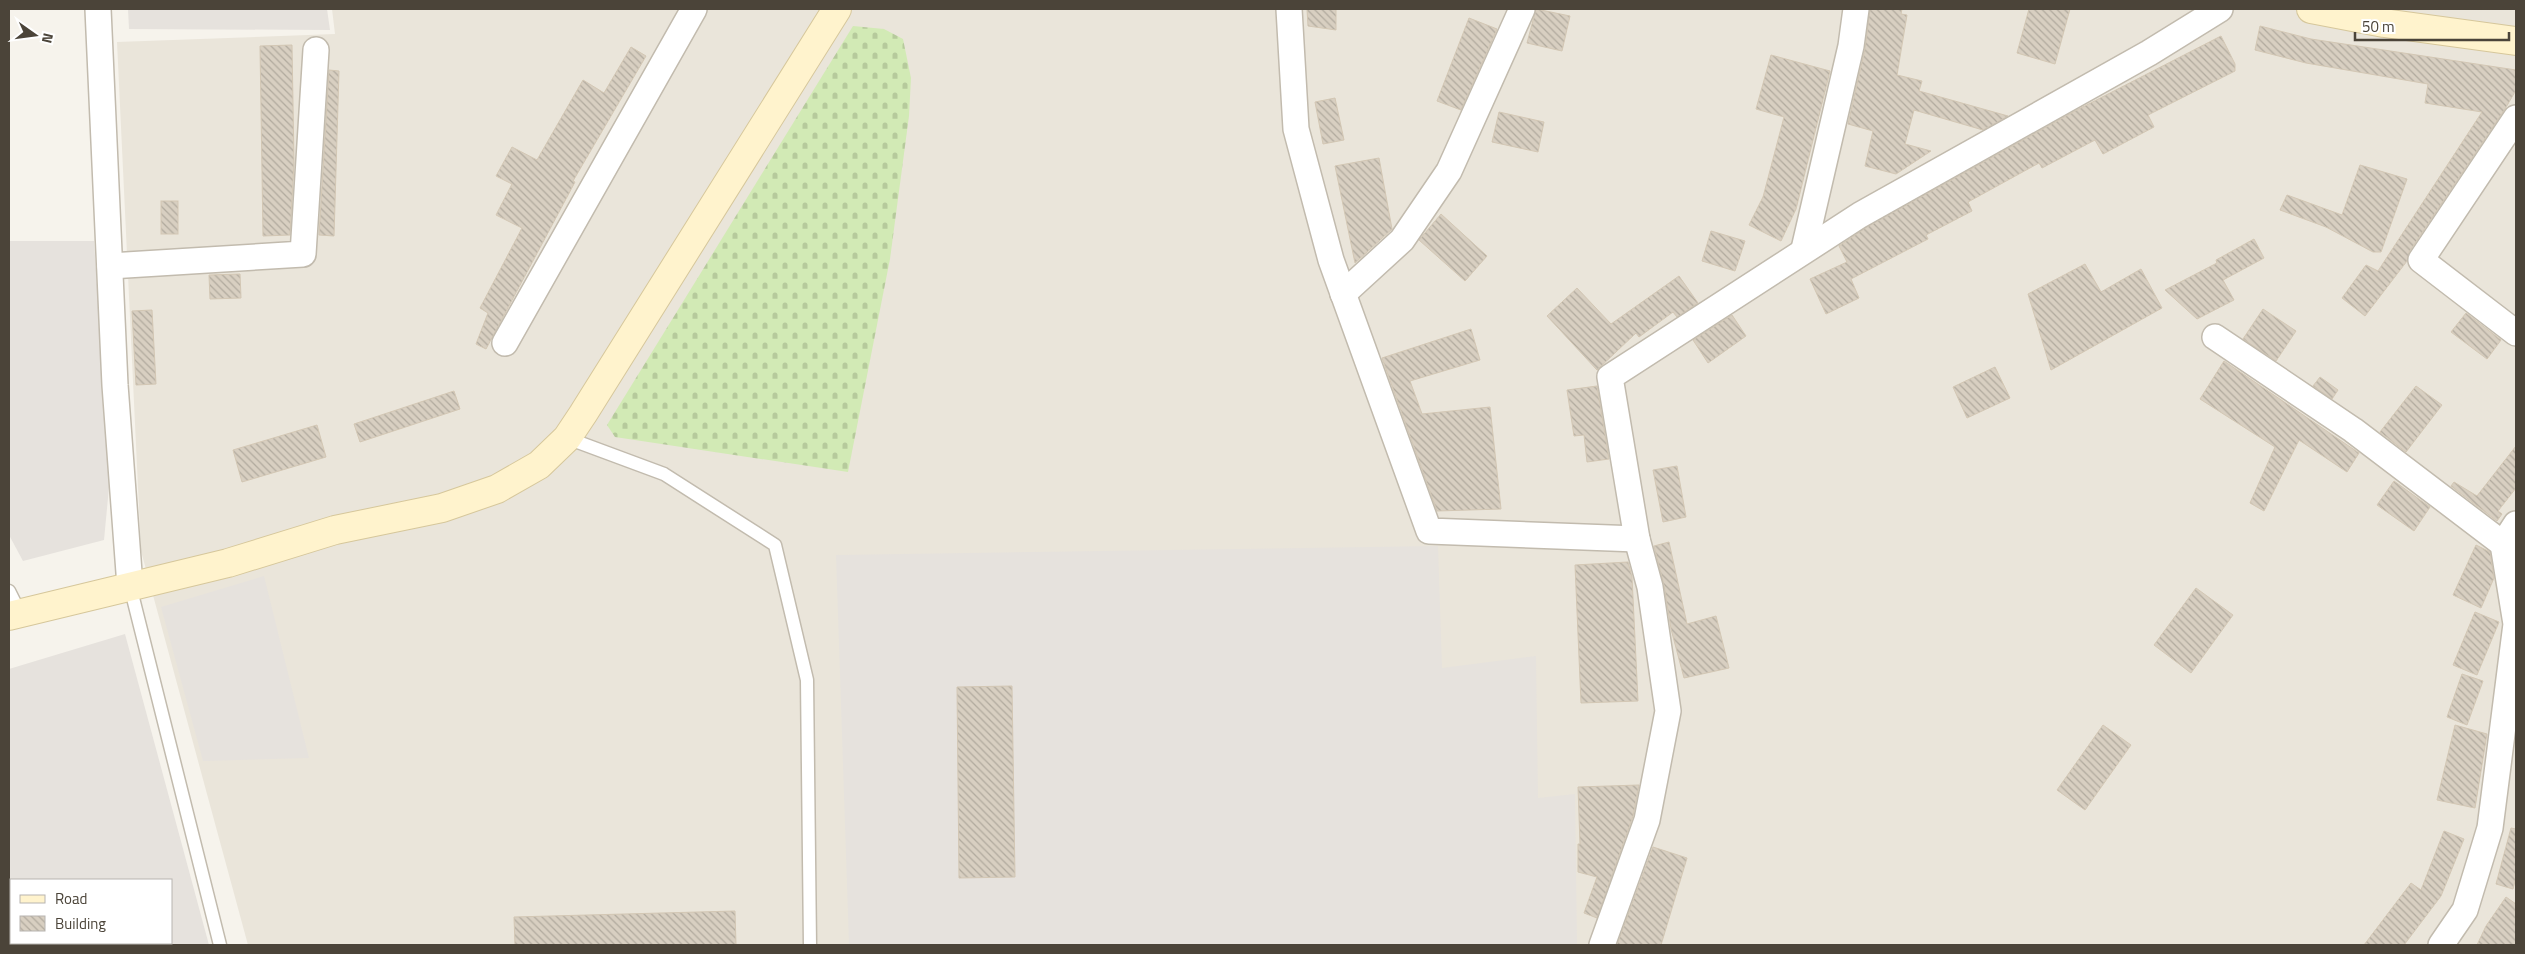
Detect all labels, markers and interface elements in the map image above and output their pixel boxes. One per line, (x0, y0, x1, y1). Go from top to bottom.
north arrow (10, 10, 60, 60)
scale bar (2355, 10, 2509, 42)
text: 50 m (2362, 15, 2395, 38)
text: N (37, 31, 59, 46)
legend (10, 879, 172, 944)
text: Road (55, 887, 87, 910)
text: Building (55, 912, 106, 935)

